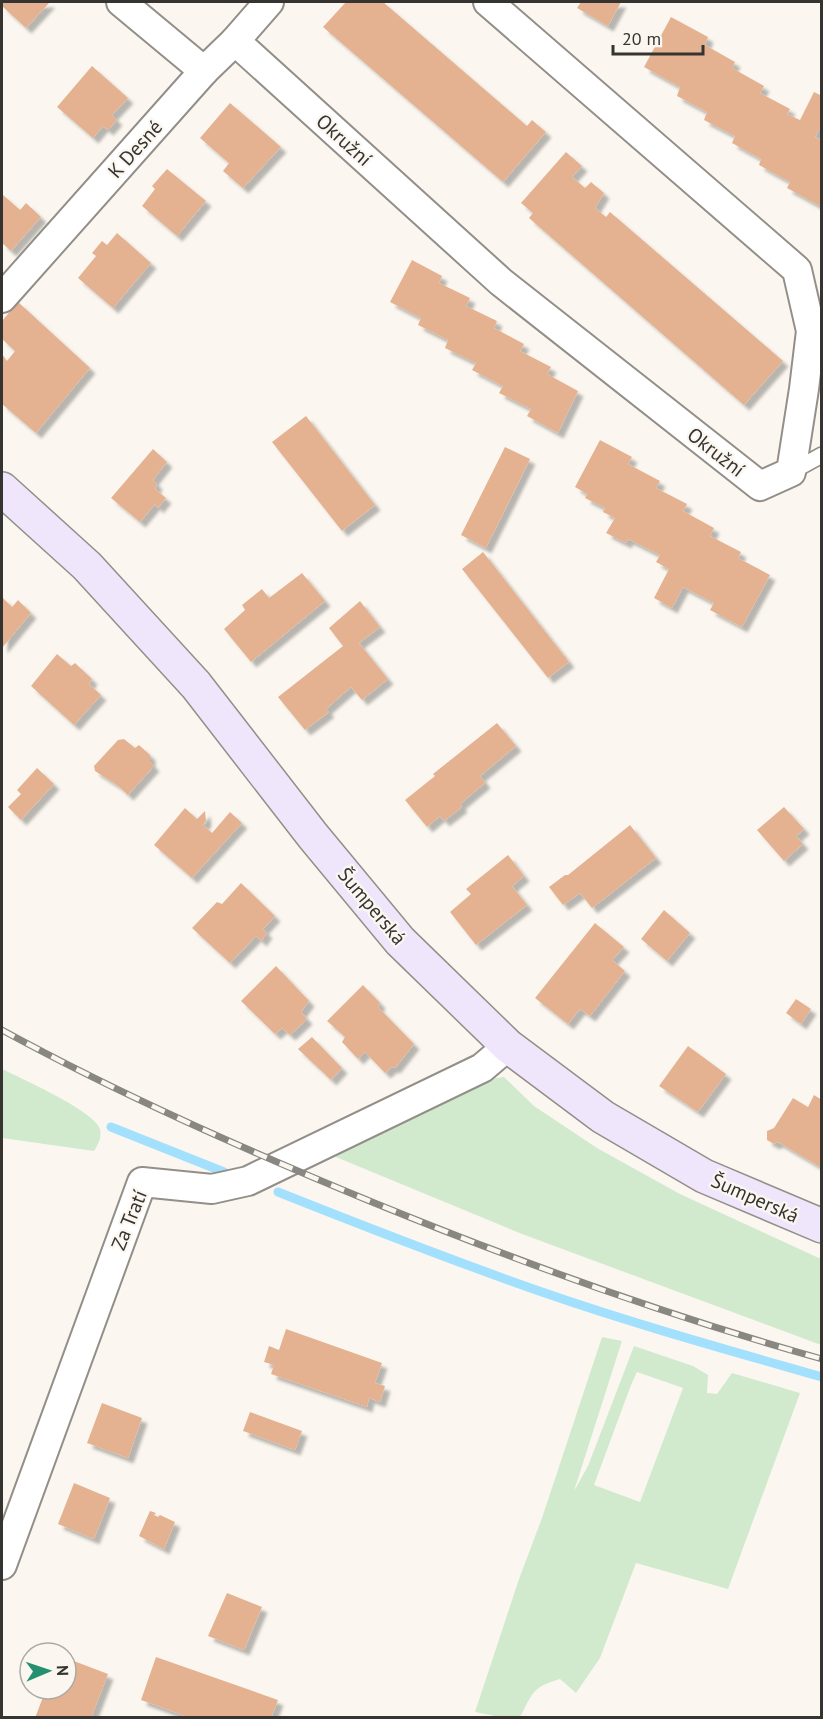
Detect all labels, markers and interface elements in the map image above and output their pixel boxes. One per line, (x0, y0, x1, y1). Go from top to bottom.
scale bar (613, 18, 703, 56)
text: 20 m (622, 27, 661, 50)
street label: Okružní (311, 108, 377, 172)
street label: K Desné (102, 114, 168, 184)
street label: Okružní (682, 421, 750, 483)
street label: Šumperská (332, 862, 412, 950)
street label: Šumperská (707, 1167, 803, 1229)
street label: Za Tratí (105, 1186, 153, 1254)
north arrow (18, 1641, 78, 1701)
text: N (53, 1665, 73, 1676)

